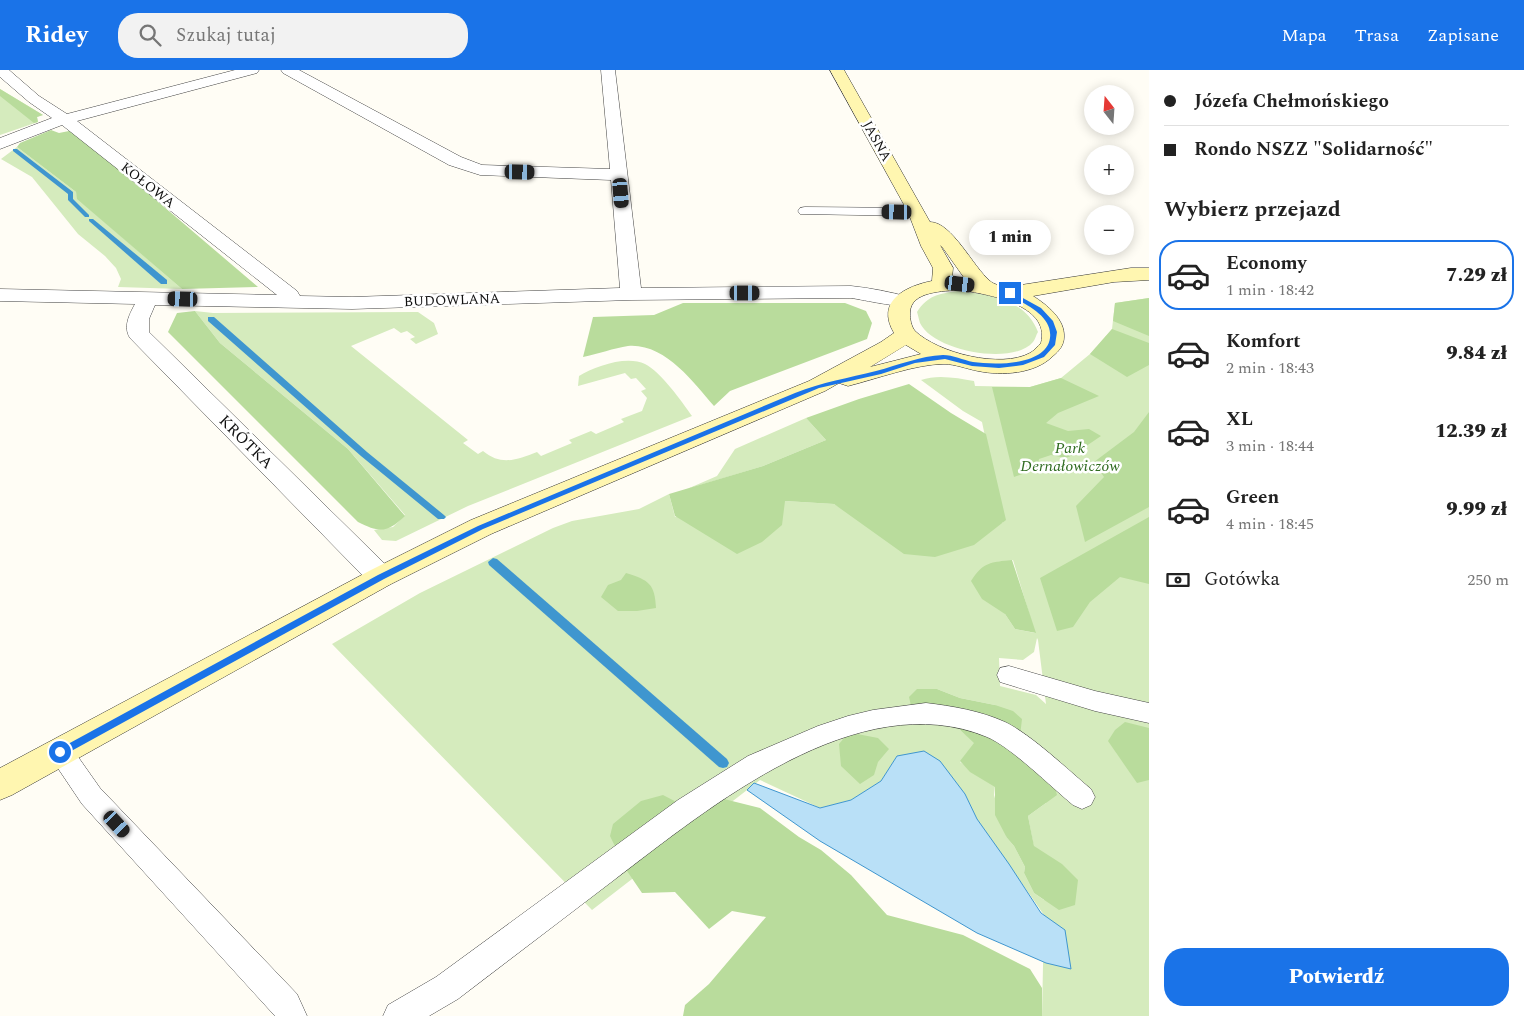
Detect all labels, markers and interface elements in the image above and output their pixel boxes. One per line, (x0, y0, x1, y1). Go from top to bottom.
search box (118, 13, 468, 58)
text: Ridey (25, 17, 88, 53)
icon: search (136, 21, 164, 49)
text: Szukaj tutaj (176, 21, 276, 50)
text: Mapa (1281, 22, 1327, 49)
text: Trasa (1355, 22, 1399, 49)
text: Zapisane (1427, 22, 1499, 49)
north arrow (1084, 85, 1134, 135)
map controls (1084, 85, 1134, 255)
text: Józefa Chełmońskiego (1194, 87, 1389, 116)
street label: JASNA (857, 117, 897, 166)
text: Rondo NSZZ "Solidarność" (1194, 135, 1433, 164)
button: + (1084, 145, 1134, 195)
street label: KOŁOWA (116, 157, 180, 213)
car (504, 164, 535, 180)
car (612, 177, 629, 209)
text: Wybierz przejazd (1164, 193, 1341, 226)
car (881, 204, 912, 220)
button: − (1084, 205, 1134, 255)
callout: 1 min (969, 220, 1051, 256)
text: 1 min (988, 225, 1032, 249)
text: Economy (1226, 249, 1307, 278)
icon: car (1166, 253, 1211, 298)
text: 7.29 zł (1446, 261, 1507, 290)
car (944, 275, 975, 293)
text: 1 min · 18:42 (1226, 278, 1314, 302)
route end (999, 282, 1021, 304)
car (730, 286, 760, 301)
street label: BUDOWLANA (403, 288, 501, 312)
car (167, 291, 198, 307)
text: Komfort (1226, 327, 1301, 356)
icon: car (1166, 331, 1211, 376)
text: 9.84 zł (1446, 339, 1507, 368)
text: 2 min · 18:43 (1226, 356, 1314, 380)
text: XL (1226, 405, 1253, 434)
street label: KRÓTKA (213, 409, 279, 475)
icon: car (1166, 409, 1211, 454)
text: 12.39 zł (1435, 417, 1507, 446)
text: 3 min · 18:44 (1226, 434, 1314, 458)
park label: Park Dernałowiczów (1020, 436, 1120, 478)
text: Green (1226, 483, 1279, 512)
icon: car (1166, 487, 1211, 532)
text: 9.99 zł (1446, 495, 1507, 524)
text: 4 min · 18:45 (1226, 512, 1314, 536)
text: Gotówka (1204, 565, 1280, 594)
icon: cash (1164, 566, 1192, 594)
text: 250 m (1467, 568, 1509, 592)
route start (49, 741, 71, 763)
car (101, 808, 132, 840)
button: Potwierdź (1164, 948, 1509, 1006)

